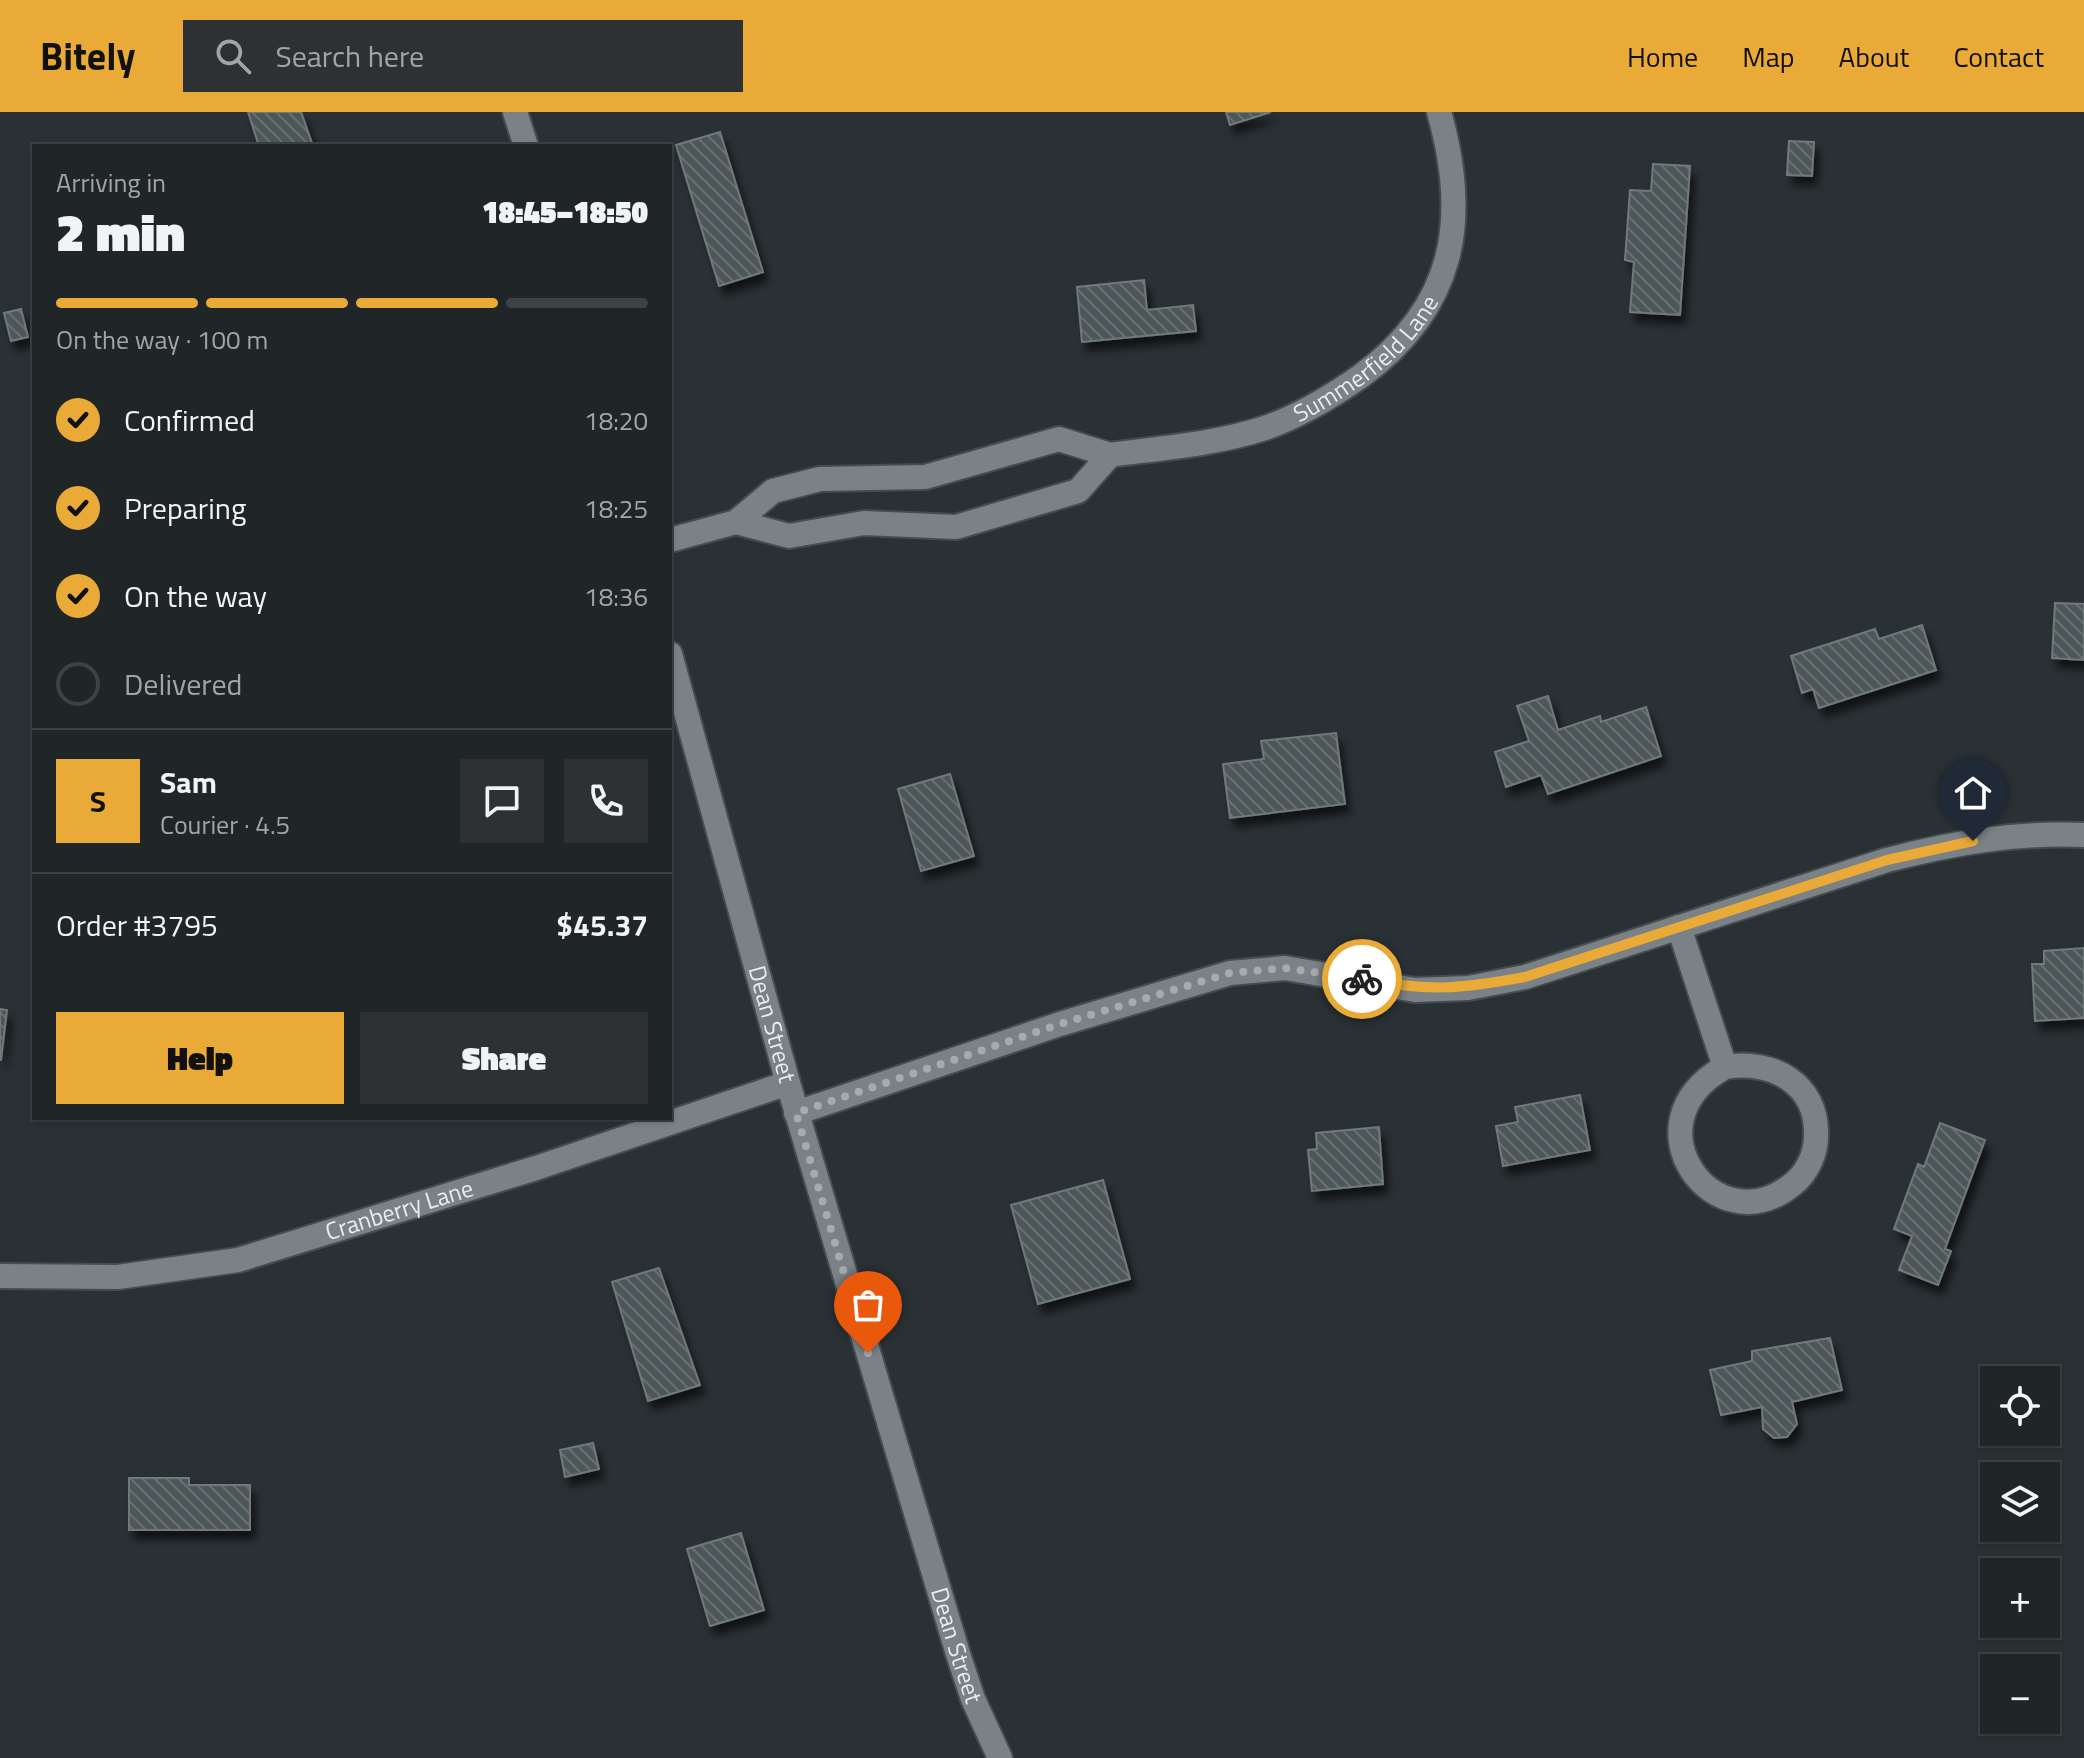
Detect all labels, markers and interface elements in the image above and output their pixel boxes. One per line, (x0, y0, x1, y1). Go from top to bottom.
search box (183, 20, 743, 92)
text: Bitely (40, 27, 135, 85)
text: Search here (275, 33, 424, 79)
icon: search (211, 34, 255, 78)
text: Home (1627, 35, 1698, 78)
text: Map (1742, 35, 1795, 78)
text: About (1839, 35, 1909, 78)
text: Contact (1953, 35, 2044, 78)
text: Arriving in (56, 163, 166, 202)
text: 18:45–18:50 (482, 189, 648, 235)
text: 2 min (56, 192, 185, 271)
street label: Summerfield Lane (1287, 288, 1447, 431)
text: On the way · 100 m (56, 320, 268, 359)
text: Confirmed (124, 397, 255, 443)
icon: check (56, 398, 100, 442)
text: 18:20 (584, 401, 648, 440)
text: Preparing (124, 485, 246, 531)
icon: check (56, 486, 100, 530)
text: 18:25 (584, 489, 648, 528)
text: On the way (124, 573, 267, 619)
icon: check (56, 574, 100, 618)
text: 18:36 (584, 577, 648, 616)
text: Delivered (124, 661, 242, 707)
text: Sam (160, 759, 217, 805)
button: chat (460, 759, 544, 843)
button: phone (564, 759, 648, 843)
pin (1939, 759, 2007, 841)
icon: home (1951, 771, 1995, 815)
text: S (90, 778, 106, 824)
text: Courier · 4.5 (160, 805, 290, 844)
text: Order #3795 (56, 902, 218, 948)
text: $45.37 (556, 902, 648, 948)
courier (1322, 939, 1402, 1019)
icon: bike (1340, 957, 1384, 1001)
street label: Dean Street (740, 961, 806, 1087)
button: Help (56, 1012, 344, 1104)
button: Share (360, 1012, 648, 1104)
street label: Cranberry Lane (321, 1169, 477, 1249)
pin (834, 1271, 902, 1353)
icon: bag (846, 1283, 890, 1327)
map controls (1980, 1366, 2060, 1734)
button: locate (1980, 1366, 2060, 1446)
button: layers (1980, 1462, 2060, 1542)
button: + (1980, 1558, 2060, 1638)
street label: Dean Street (922, 1583, 992, 1708)
button: − (1980, 1654, 2060, 1734)

